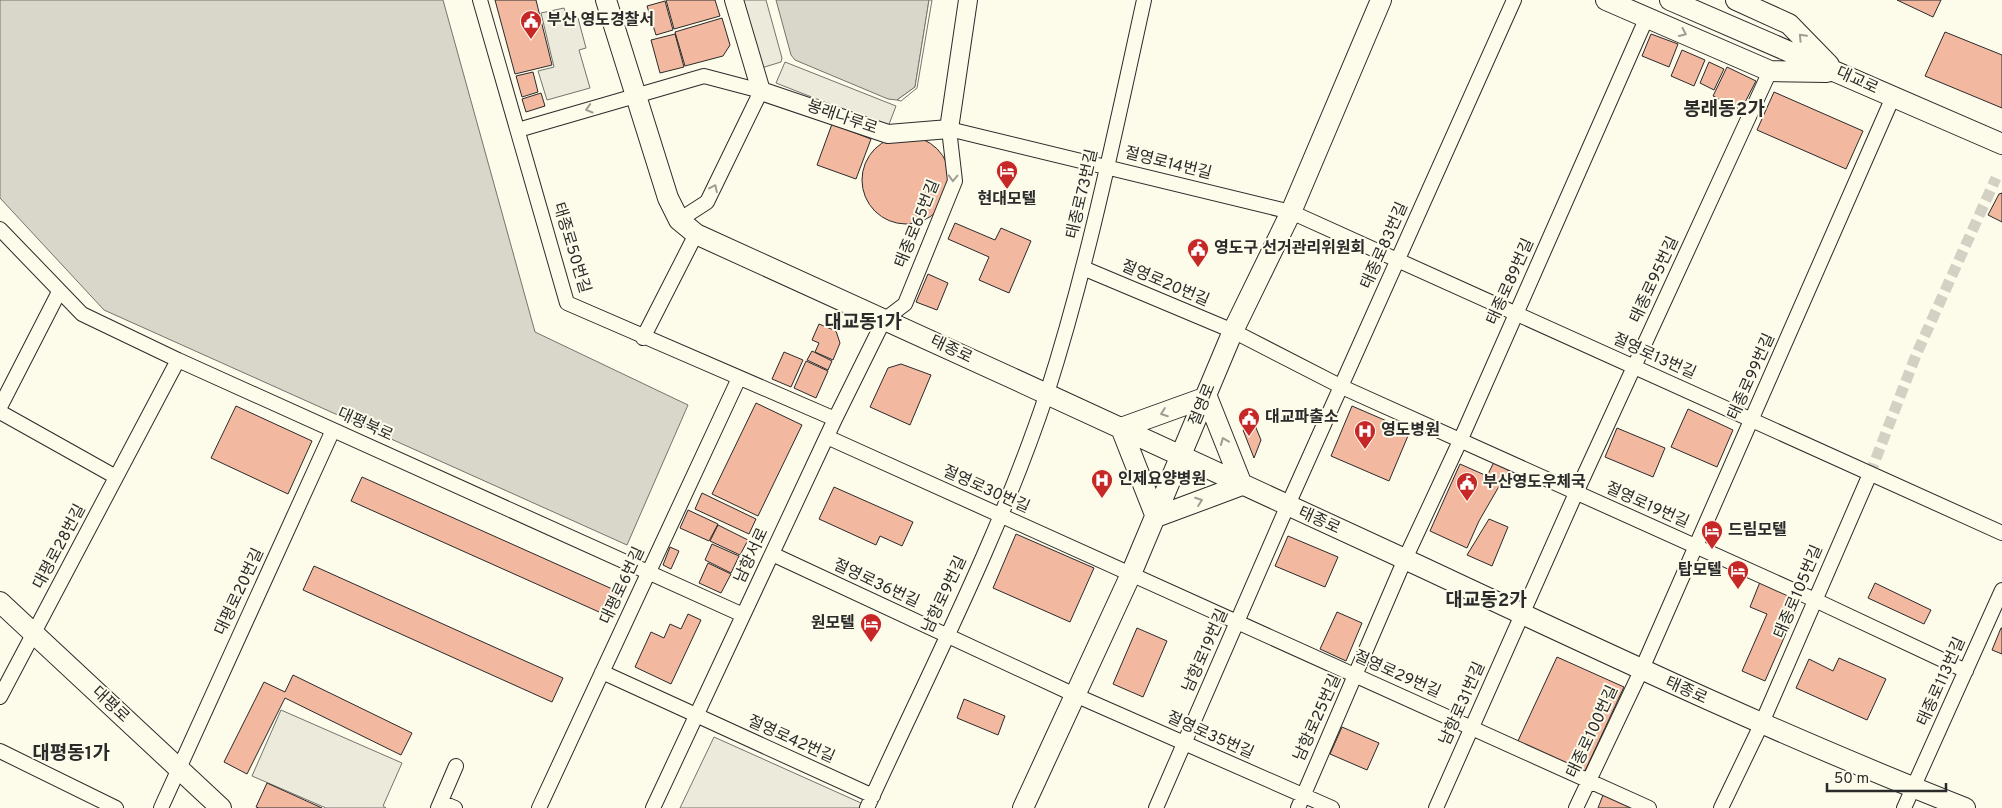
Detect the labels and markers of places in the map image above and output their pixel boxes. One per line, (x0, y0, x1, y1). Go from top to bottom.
public building icon: 부산 영도경찰서 (519, 9, 543, 40)
place label: 부산 영도경찰서 (547, 11, 654, 31)
hotel icon: 현대모텔 (995, 159, 1019, 190)
place label: 현대모텔 (978, 189, 1036, 210)
public building icon: 영도구 선거관리위원회 (1186, 237, 1210, 268)
place label: 영도구 선거관리위원회 (1214, 239, 1365, 259)
public building icon: 대교파출소 (1237, 406, 1261, 437)
place label: 대교파출소 (1265, 408, 1339, 428)
hospital icon: 영도병원 (1353, 419, 1377, 450)
place label: 영도병원 (1381, 421, 1440, 441)
hospital icon: 인제요양병원 (1090, 468, 1114, 499)
place label: 인제요양병원 (1118, 470, 1206, 490)
public building icon: 부산영도우체국 (1455, 471, 1479, 502)
place label: 부산영도우체국 (1483, 473, 1586, 493)
hotel icon: 드림모텔 (1700, 519, 1724, 550)
place label: 드림모텔 (1728, 521, 1787, 541)
hotel icon: 탑모텔 (1726, 559, 1750, 590)
place label: 탑모텔 (1678, 561, 1722, 581)
hotel icon: 원모텔 (859, 612, 883, 643)
place label: 원모텔 (811, 614, 855, 634)

